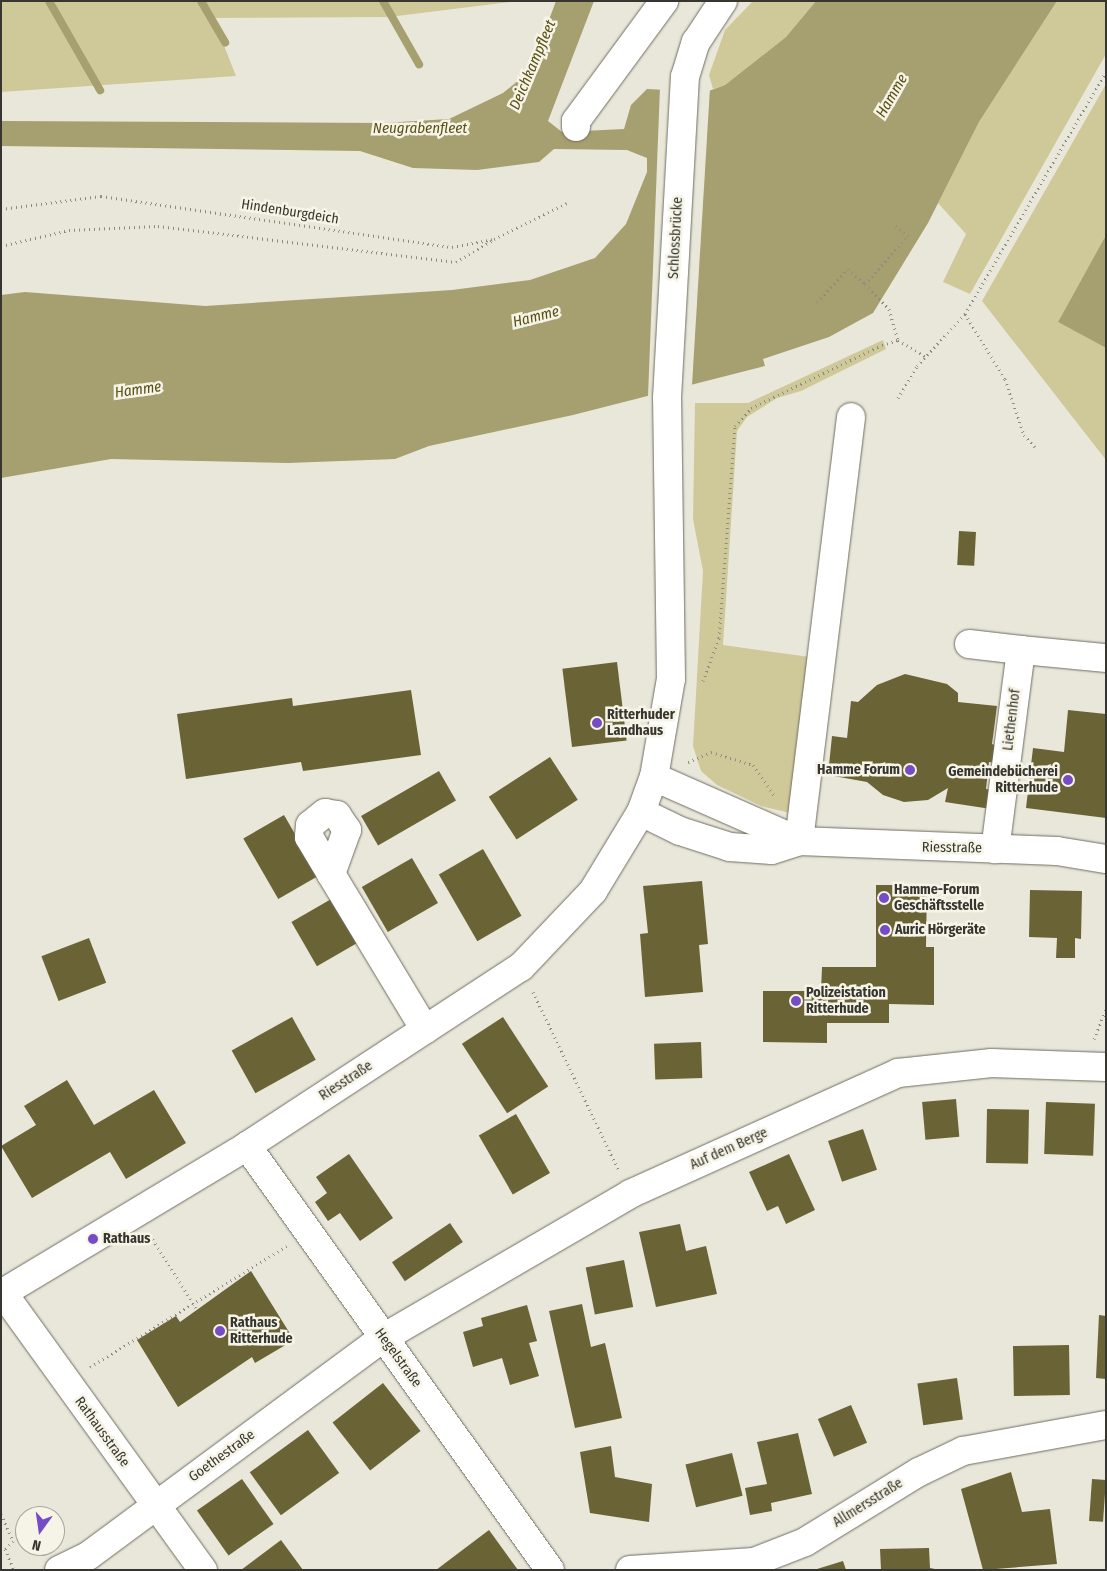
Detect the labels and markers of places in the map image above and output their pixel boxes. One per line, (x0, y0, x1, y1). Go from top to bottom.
place label: Ritterhuder Landhaus (607, 707, 675, 740)
marker: Ritterhuder Landhaus (591, 717, 603, 729)
place label: Hamme Forum (817, 762, 900, 778)
marker: Hamme Forum (904, 764, 916, 776)
place label: Gemeindebücherei Ritterhude (948, 764, 1058, 796)
marker: Gemeindebücherei Ritterhude (1062, 774, 1074, 786)
place label: Hamme-Forum Geschäftsstelle (894, 882, 984, 914)
marker: Hamme-Forum Geschäftsstelle (878, 892, 890, 904)
place label: Auric Hörgeräte (895, 922, 986, 938)
marker: Auric Hörgeräte (879, 924, 891, 936)
place label: Polizeistation Ritterhude (806, 985, 886, 1018)
marker: Polizeistation Ritterhude (790, 995, 802, 1007)
place label: Rathaus (103, 1231, 150, 1247)
marker: Rathaus (87, 1233, 99, 1245)
place label: Rathaus Ritterhude (230, 1315, 293, 1348)
marker: Rathaus Ritterhude (214, 1325, 226, 1337)

